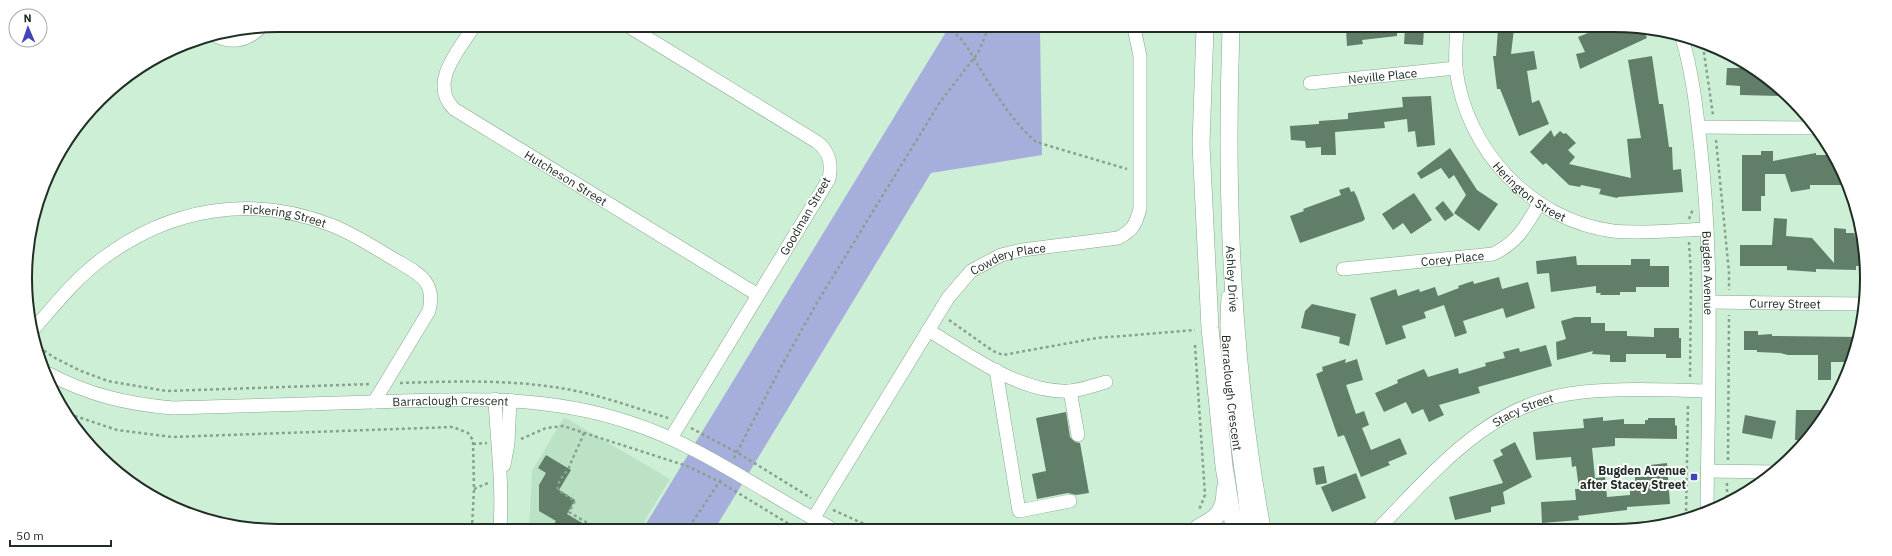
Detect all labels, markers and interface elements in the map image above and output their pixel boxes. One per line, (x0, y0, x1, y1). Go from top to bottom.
north arrow (8, 8, 48, 48)
text: N (23, 11, 32, 25)
street label: Neville Place (1347, 64, 1418, 87)
street label: Hutcheson Street (522, 147, 610, 208)
street label: Herington Street (1490, 158, 1569, 224)
street label: Goodman Street (776, 174, 834, 258)
street label: Pickering Street (242, 201, 329, 230)
street label: Bugden Avenue (1700, 231, 1717, 316)
street label: Cowdery Place (967, 240, 1047, 278)
street label: Ashley Drive (1224, 245, 1242, 313)
street label: Corey Place (1420, 247, 1485, 269)
street label: Currey Street (1749, 295, 1821, 311)
street label: Barraclough Crescent (1219, 335, 1246, 451)
street label: Stacy Street (1489, 390, 1555, 430)
street label: Barraclough Crescent (392, 392, 509, 409)
place label: Bugden Avenue after Stacey Street (1580, 463, 1686, 492)
marker: Bugden Avenue after Stacey Street (1689, 472, 1699, 482)
scale bar (10, 522, 111, 548)
text: 50 m (16, 528, 44, 543)

